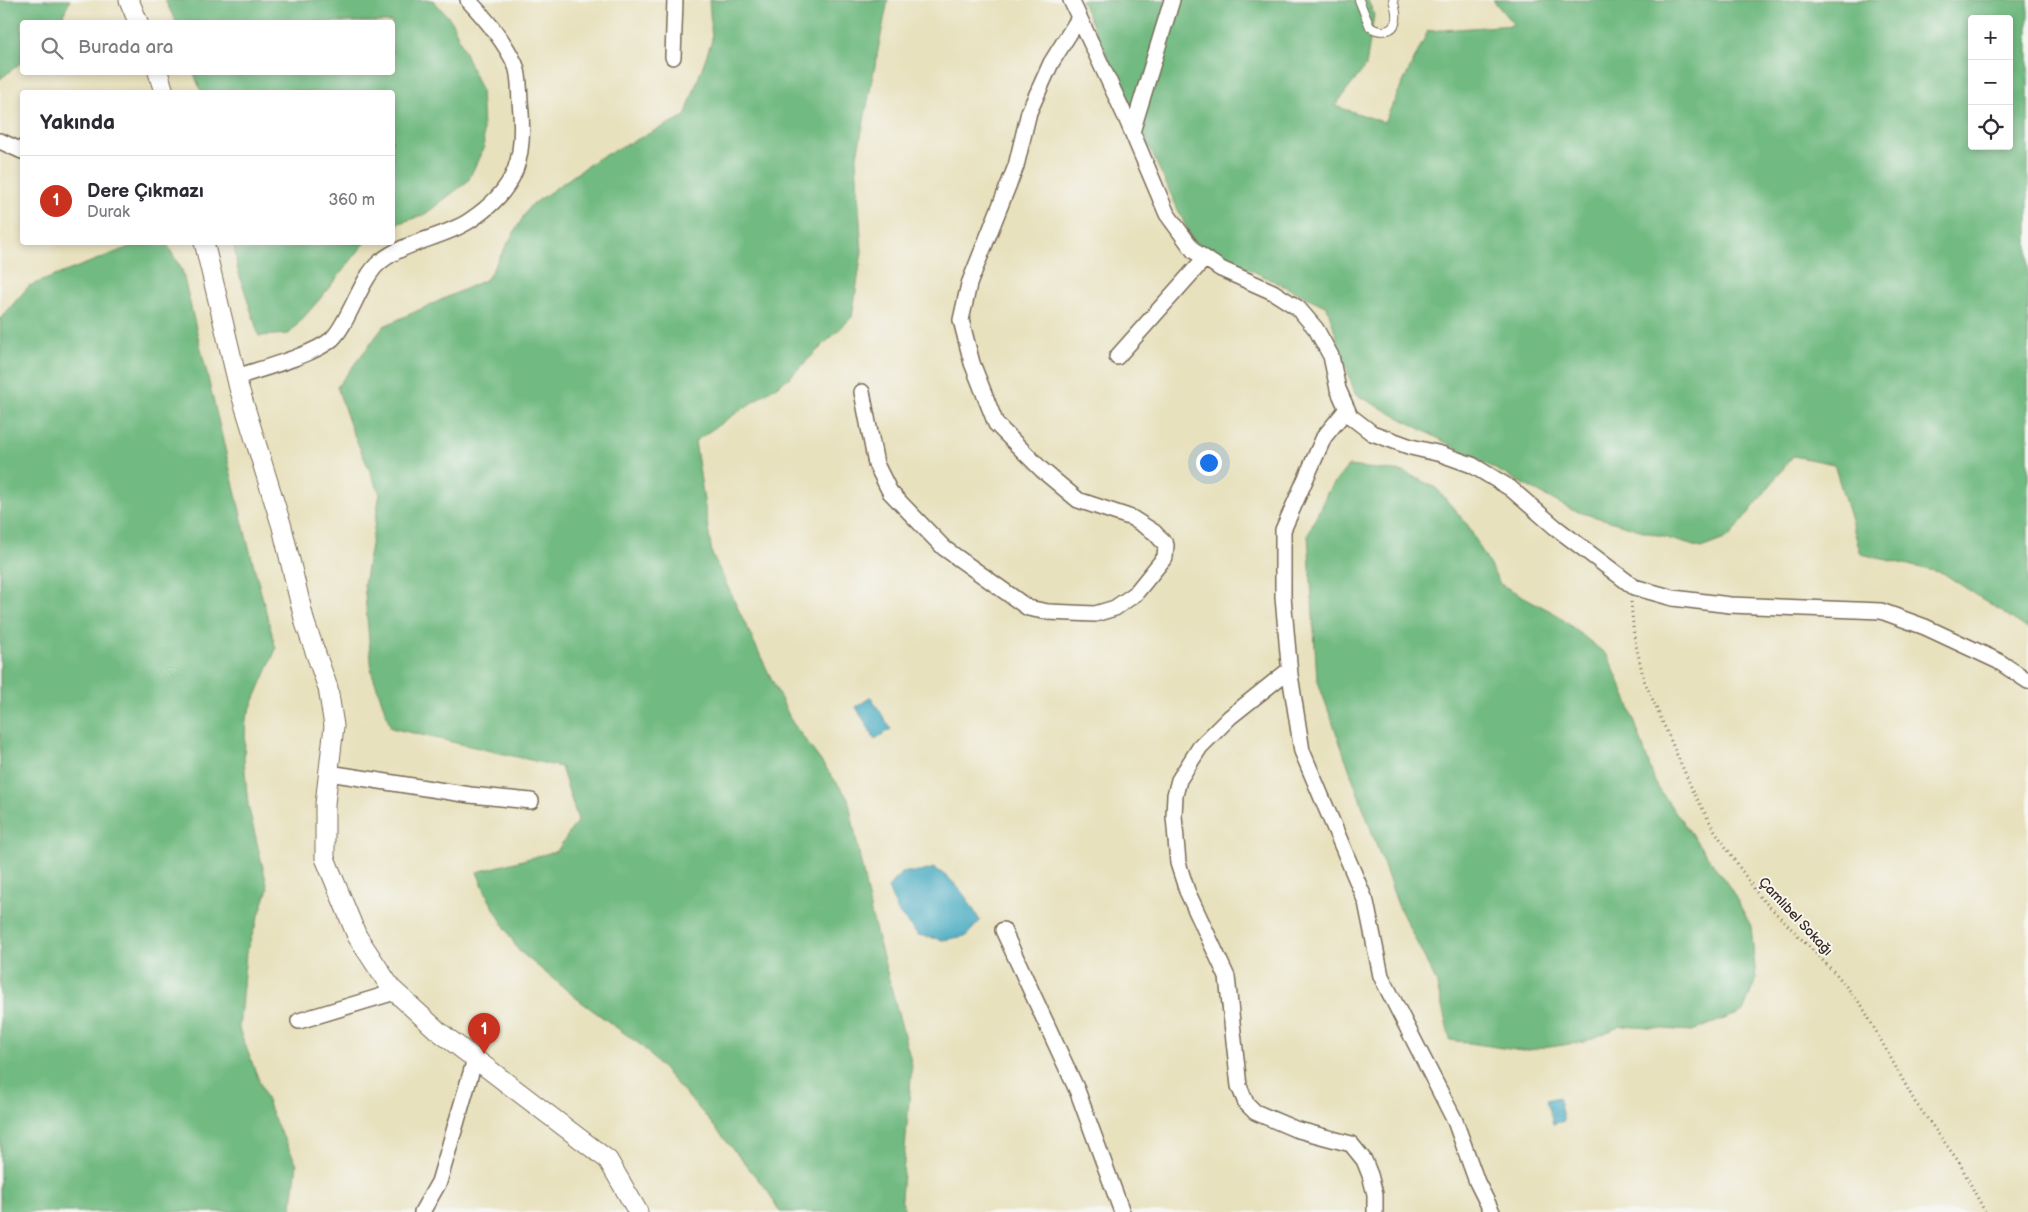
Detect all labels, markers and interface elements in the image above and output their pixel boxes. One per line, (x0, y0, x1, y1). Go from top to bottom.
map controls (1968, 15, 2013, 150)
button: + (1968, 15, 2013, 60)
search box (20, 20, 395, 75)
icon: search (38, 34, 66, 62)
text: Burada ara (78, 36, 174, 59)
button: − (1968, 60, 2013, 105)
button: locate (1968, 105, 2013, 150)
text: Yakında (40, 110, 115, 135)
text: Dere Çıkmazı (87, 180, 204, 203)
text: 1 (53, 191, 59, 210)
text: 360 m (328, 191, 375, 210)
text: Durak (87, 203, 130, 222)
your location (1196, 450, 1222, 476)
street label: Çamlıbel Sokağı (1755, 874, 1836, 959)
pin: 1 (468, 1013, 500, 1054)

